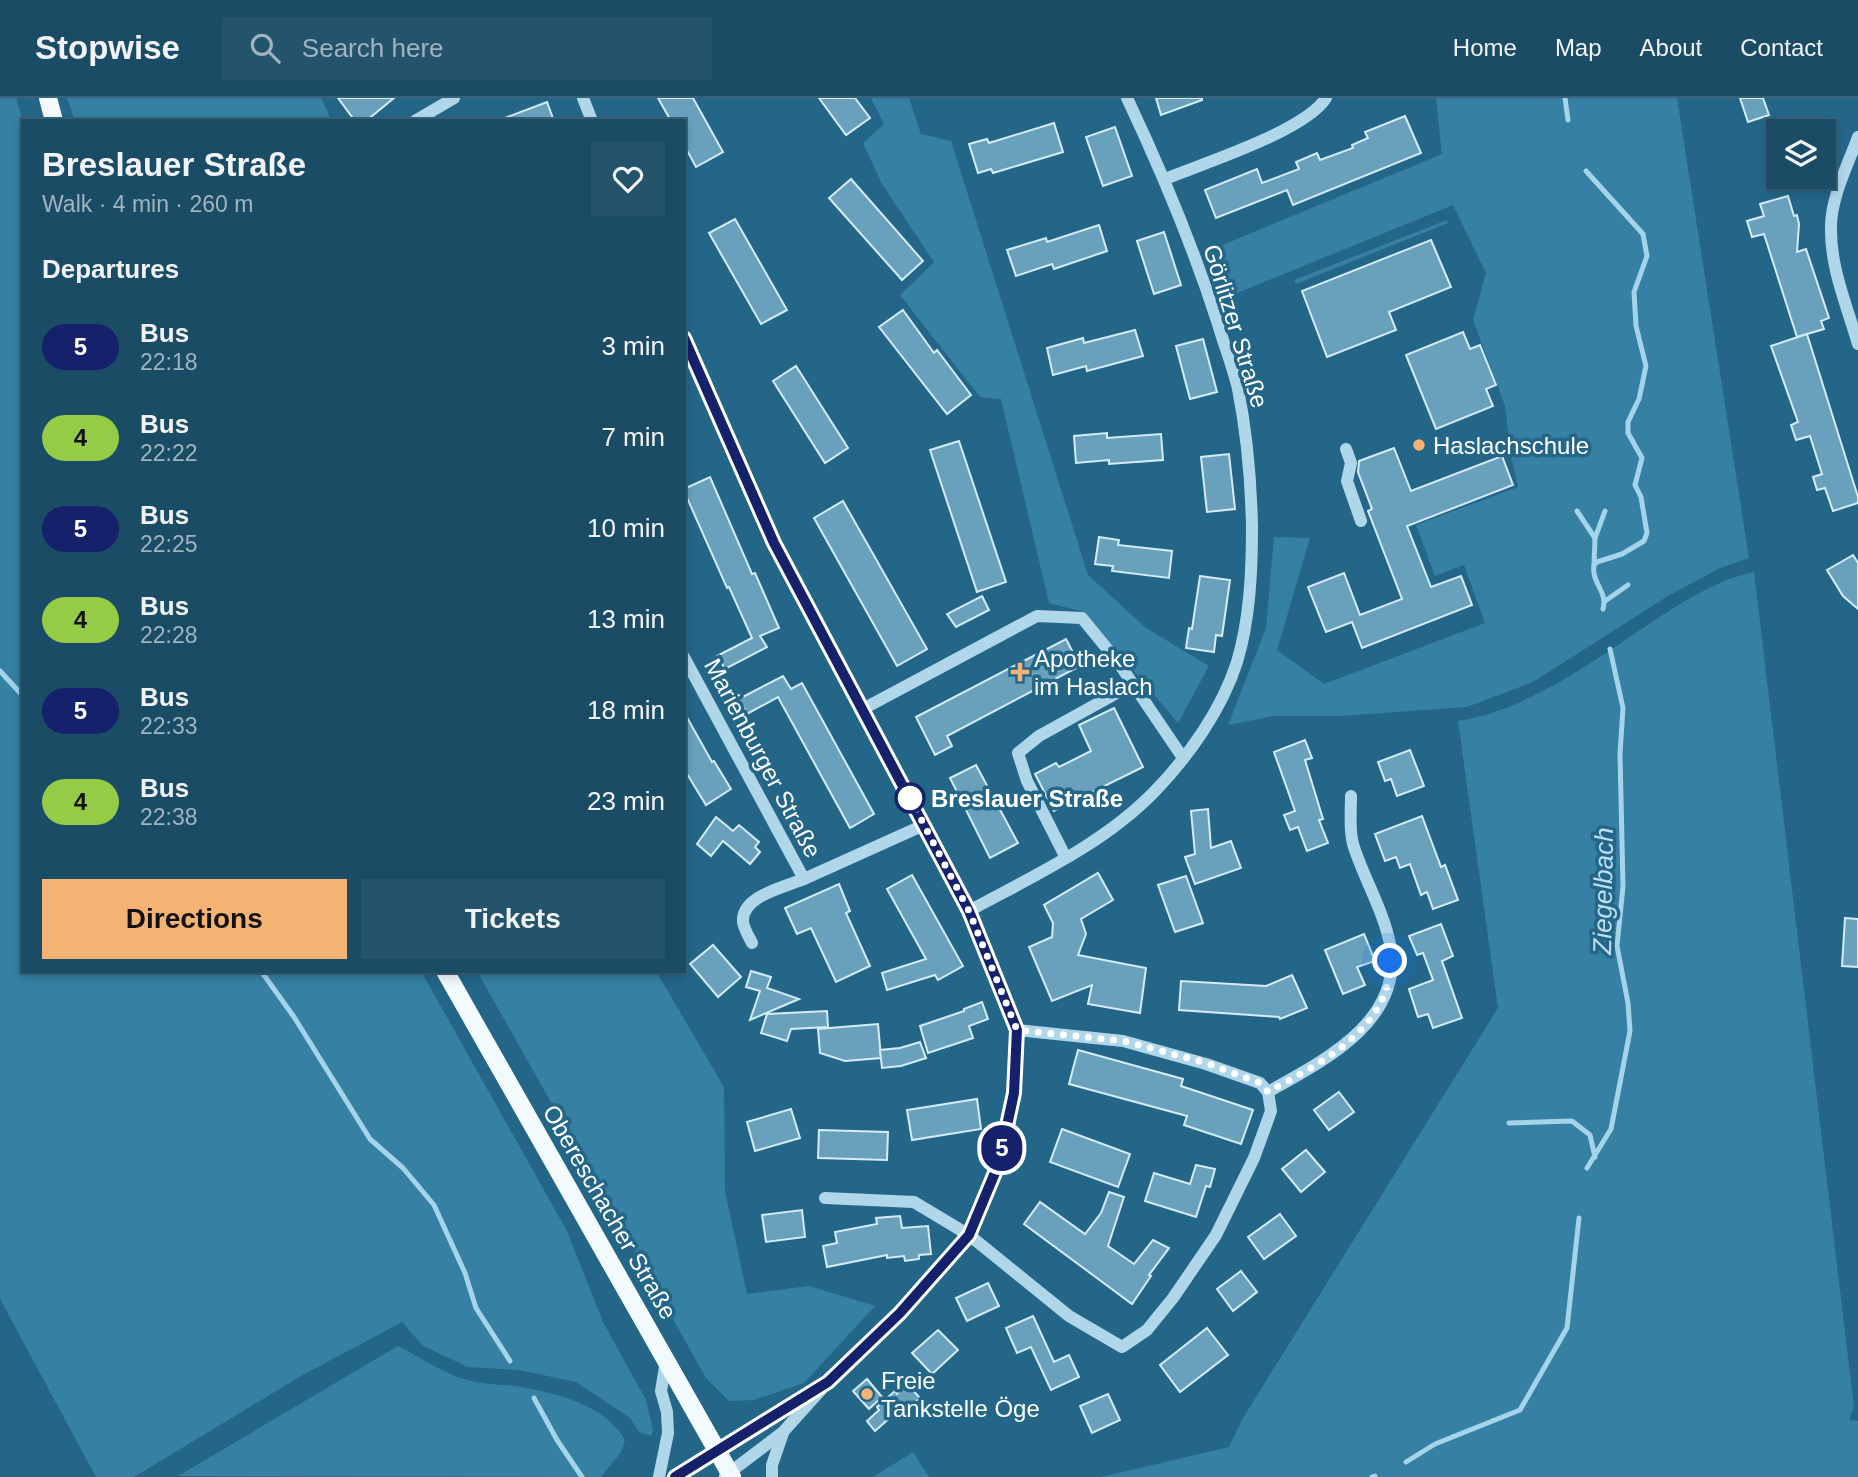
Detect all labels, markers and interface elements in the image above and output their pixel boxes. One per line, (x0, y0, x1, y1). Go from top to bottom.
search box (222, 17, 712, 80)
text: Stopwise (35, 29, 180, 66)
icon: search (246, 29, 284, 67)
text: Search here (302, 33, 444, 63)
text: Home (1453, 34, 1517, 61)
text: Map (1555, 34, 1602, 61)
text: About (1640, 34, 1702, 61)
text: Contact (1740, 34, 1823, 61)
map controls (1766, 119, 1836, 189)
button: layers (1766, 119, 1836, 189)
button: heart (591, 142, 665, 216)
text: Breslauer Straße (42, 146, 306, 183)
text: Walk · 4 min · 260 m (42, 191, 253, 217)
street label: Görlitzer Straße (1198, 241, 1274, 411)
text: Departures (42, 254, 179, 284)
text: Bus (140, 318, 189, 348)
text: 3 min (601, 331, 665, 361)
text: 5 (74, 333, 87, 360)
text: 22:18 (140, 349, 198, 375)
text: Bus (140, 409, 189, 439)
text: 7 min (601, 422, 665, 452)
text: 4 (74, 424, 87, 451)
place label: Haslachschule (1433, 432, 1589, 459)
marker: Haslachschule (1411, 437, 1427, 453)
text: 22:22 (140, 440, 198, 466)
text: Bus (140, 500, 189, 530)
text: 10 min (587, 513, 665, 543)
text: 5 (74, 515, 87, 542)
text: 22:25 (140, 531, 198, 557)
text: Bus (140, 591, 189, 621)
text: 13 min (587, 604, 665, 634)
text: 4 (74, 606, 87, 633)
text: 22:28 (140, 622, 198, 648)
place label: Apotheke im Haslach (1034, 645, 1153, 700)
street label: Marienburger Straße (699, 654, 827, 862)
marker: Apotheke im Haslach (1012, 664, 1028, 680)
text: Bus (140, 682, 189, 712)
text: 18 min (587, 695, 665, 725)
text: 5 (74, 697, 87, 724)
text: 22:33 (140, 713, 198, 739)
text: Bus (140, 773, 189, 803)
marker: Breslauer Straße (895, 783, 925, 813)
place label: Breslauer Straße (931, 785, 1123, 812)
text: 23 min (587, 786, 665, 816)
text: 4 (74, 788, 87, 815)
text: 22:38 (140, 804, 198, 830)
water label: Ziegelbach (1587, 827, 1619, 956)
button: Directions (42, 879, 347, 959)
button: Tickets (361, 879, 665, 959)
your location (1372, 943, 1407, 978)
street label: Obereschacher Straße (538, 1100, 682, 1324)
line badge: 5 (979, 1125, 1025, 1171)
text: 5 (995, 1134, 1009, 1161)
place label: Freie Tankstelle Öge (881, 1367, 1040, 1422)
marker: Freie Tankstelle Öge (859, 1386, 875, 1402)

